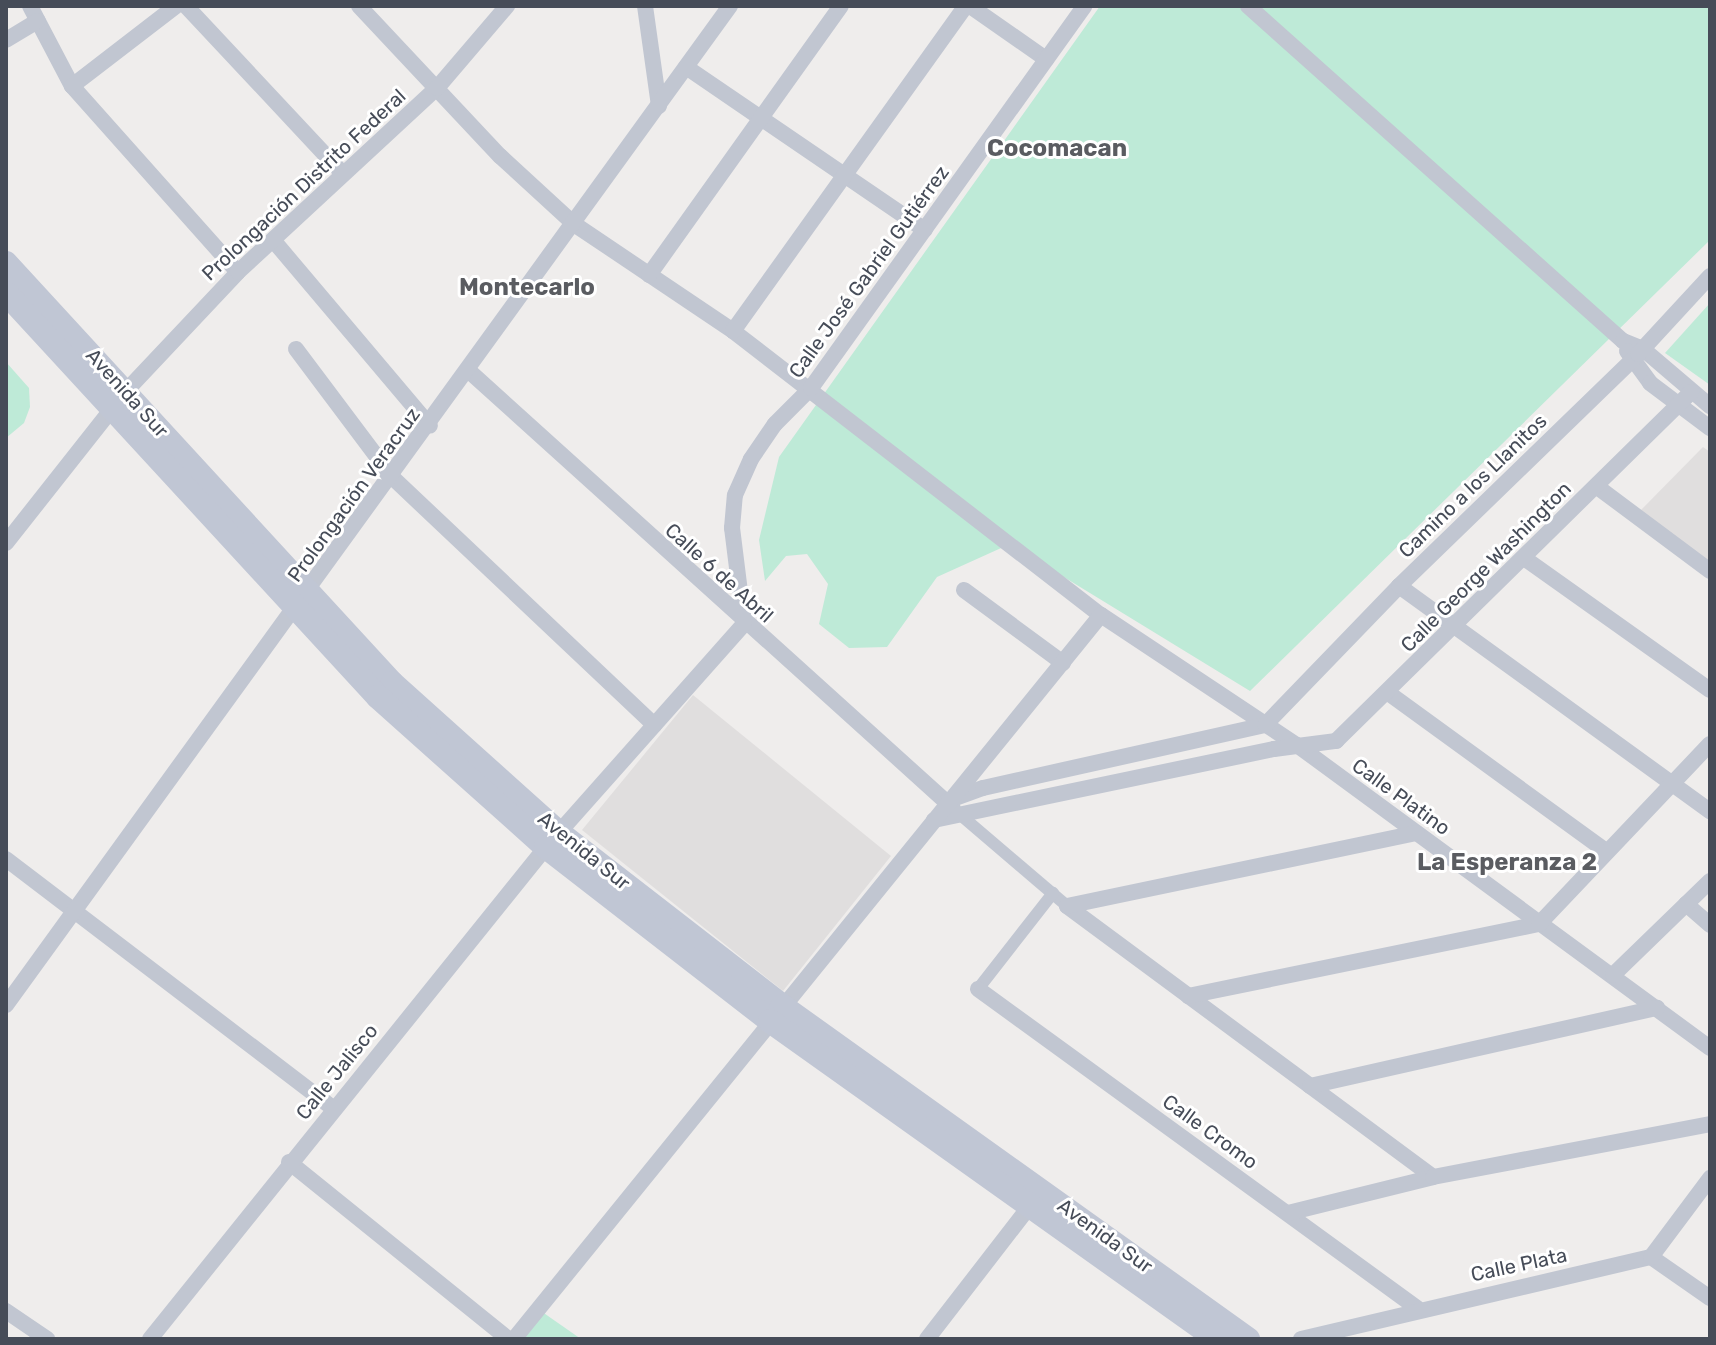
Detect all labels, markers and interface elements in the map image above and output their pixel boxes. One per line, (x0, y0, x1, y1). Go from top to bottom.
street label: Prolongación Distrito Federal (197, 84, 411, 286)
district label: Cocomacan (987, 135, 1127, 163)
street label: Calle José Gabriel Gutiérrez (784, 161, 954, 383)
district label: Montecarlo (459, 274, 595, 302)
street label: Avenida Sur (81, 344, 173, 442)
street label: Prolongación Veracruz (283, 403, 425, 587)
street label: Camino a los Llanitos (1394, 409, 1552, 563)
street label: Calle George Washington (1396, 477, 1576, 657)
street label: Calle 6 de Abril (660, 518, 778, 628)
street label: Calle Platino (1347, 753, 1455, 841)
street label: Avenida Sur (533, 807, 635, 895)
district label: La Esperanza 2 (1417, 849, 1597, 877)
street label: Calle Jalisco (291, 1019, 383, 1125)
street label: Calle Cromo (1158, 1089, 1262, 1175)
street label: Avenida Sur (1053, 1194, 1157, 1278)
street label: Calle Plata (1469, 1243, 1569, 1287)

